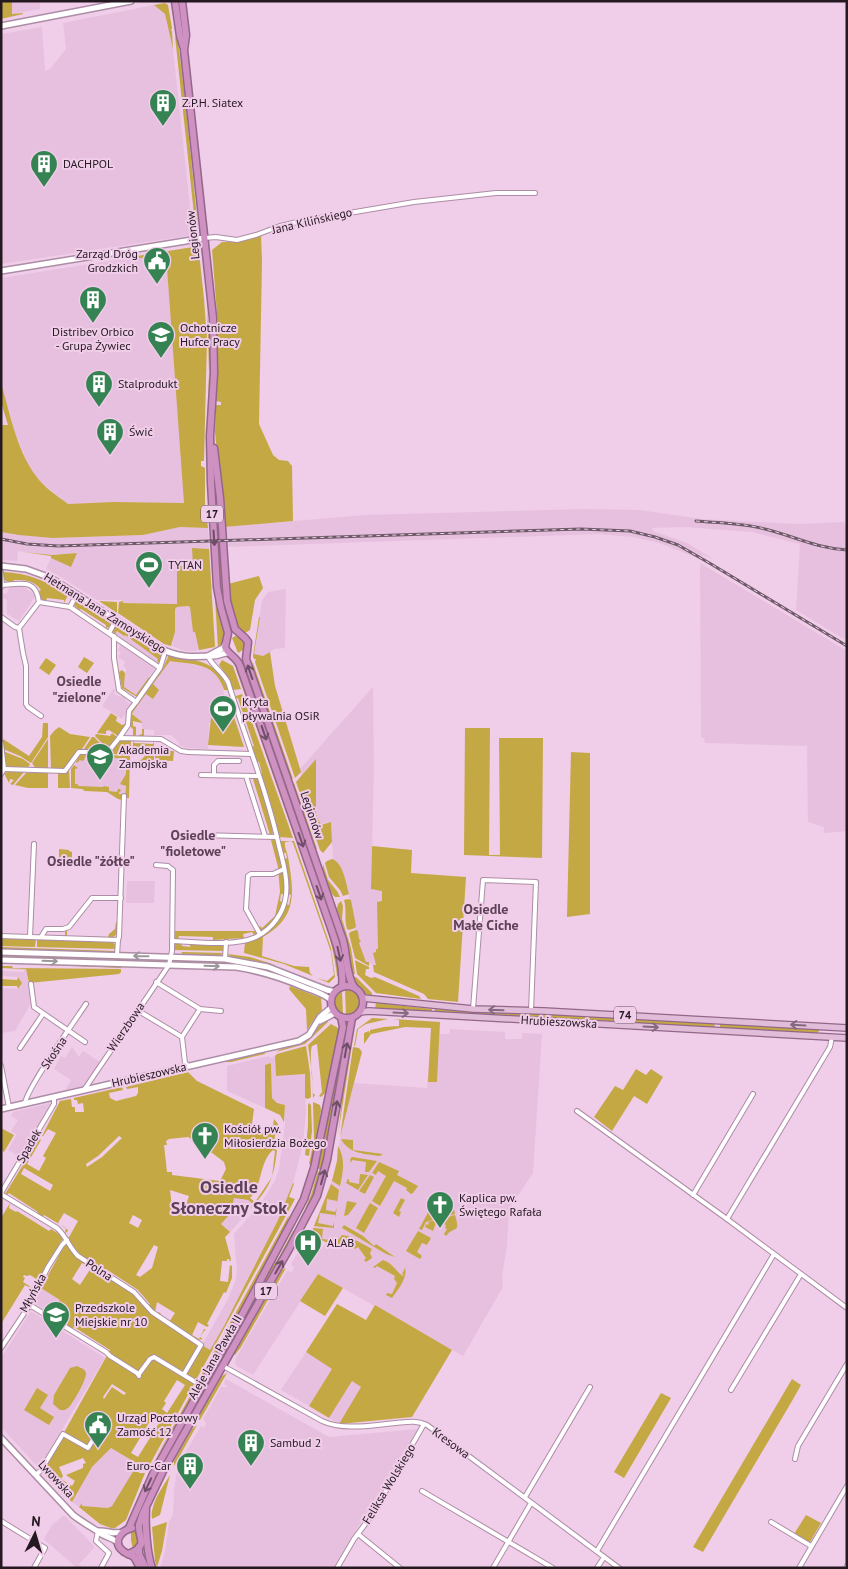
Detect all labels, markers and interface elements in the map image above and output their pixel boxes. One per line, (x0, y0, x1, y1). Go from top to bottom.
building icon: Z.P.H. Siatex (148, 88, 178, 127)
place label: Z.P.H. Siatex (182, 95, 243, 110)
building icon: DACHPOL (29, 149, 59, 188)
place label: DACHPOL (63, 156, 113, 171)
street label: Jana Kilińskiego (269, 204, 353, 237)
street label: Legionów (182, 210, 203, 260)
place label: Zarząd Dróg Grodzkich (76, 246, 138, 275)
public building icon: Zarząd Dróg Grodzkich (142, 246, 172, 285)
building icon: Distribev Orbico - Grupa Żywiec (78, 285, 108, 324)
school or university icon: Ochotnicze Hufce Pracy (146, 320, 176, 359)
place label: Ochotnicze Hufce Pracy (180, 320, 240, 349)
place label: Distribev Orbico - Grupa Żywiec (52, 324, 134, 353)
building icon: Stalprodukt (84, 369, 114, 408)
place label: Stalprodukt (118, 376, 178, 391)
building icon: Świć (95, 417, 125, 456)
place label: Świć (129, 424, 153, 439)
road number: 17 (201, 506, 223, 522)
one-way arrow (209, 529, 218, 545)
sports icon: TYTAN (134, 550, 164, 589)
place label: TYTAN (168, 557, 202, 572)
street label: Hetmana Jana Zamoyskiego (41, 569, 169, 656)
one-way arrow (245, 665, 254, 680)
district label: Osiedle "zielone" (52, 672, 106, 706)
sports icon: Kryta pływalnia OSiR (208, 694, 238, 733)
place label: Kryta pływalnia OSiR (242, 694, 320, 723)
one-way arrow (260, 725, 269, 741)
school or university icon: Akademia Zamojska (85, 742, 115, 781)
place label: Akademia Zamojska (119, 742, 169, 771)
street label: Legionów (297, 789, 328, 841)
district label: Osiedle "fioletowe" (160, 826, 226, 860)
one-way arrow (297, 831, 306, 847)
district label: Osiedle "żółte" (47, 852, 135, 870)
one-way arrow (315, 884, 324, 900)
district label: Osiedle Małe Ciche (453, 900, 519, 934)
one-way arrow (335, 945, 344, 961)
one-way arrow (134, 951, 150, 960)
one-way arrow (42, 956, 58, 966)
one-way arrow (204, 961, 220, 970)
street label: Wierzbowa (104, 999, 148, 1054)
one-way arrow (488, 1006, 504, 1015)
road number: 74 (614, 1006, 636, 1024)
one-way arrow (393, 1008, 409, 1017)
street label: Hrubieszowska (520, 1012, 598, 1031)
one-way arrow (790, 1021, 806, 1030)
one-way arrow (642, 1022, 659, 1032)
street label: Skośna (37, 1034, 70, 1072)
one-way arrow (342, 1042, 352, 1058)
street label: Hrubieszowska (110, 1059, 188, 1090)
one-way arrow (332, 1100, 342, 1116)
church icon: Kościół pw. Miłosierdzia Bożego (190, 1121, 220, 1160)
place label: Kościół pw. Miłosierdzia Bożego (224, 1121, 327, 1150)
street label: Spadek (13, 1126, 44, 1166)
one-way arrow (319, 1170, 329, 1186)
district label: Osiedle Słoneczny Stok (171, 1175, 287, 1219)
church icon: Kaplica pw. Świętego Rafała (425, 1190, 455, 1229)
place label: Kaplica pw. Świętego Rafała (459, 1190, 542, 1219)
hospital icon: ALAB (293, 1228, 323, 1267)
place label: ALAB (327, 1235, 354, 1250)
street label: Polna (83, 1255, 115, 1284)
one-way arrow (275, 1261, 285, 1275)
street label: Młyńska (16, 1271, 49, 1315)
road number: 17 (255, 1282, 277, 1300)
school or university icon: Przedszkole Miejskie nr 10 (41, 1300, 71, 1339)
place label: Przedszkole Miejskie nr 10 (75, 1300, 148, 1329)
street label: Aleje Jana Pawła II (184, 1312, 245, 1402)
public building icon: Urząd Pocztowy Zamość 12 (83, 1410, 113, 1449)
place label: Urząd Pocztowy Zamość 12 (117, 1410, 198, 1439)
street label: Kresowa (429, 1424, 473, 1461)
building icon: Sambud 2 (236, 1428, 266, 1467)
place label: Sambud 2 (270, 1435, 321, 1450)
street label: Feliksa Wolskiego (359, 1441, 418, 1527)
building icon: Euro-Car (175, 1451, 205, 1490)
street label: Lwowska (35, 1457, 78, 1501)
place label: Euro-Car (127, 1458, 171, 1473)
one-way arrow (142, 1478, 152, 1493)
north arrow (10, 1509, 60, 1559)
text: N (31, 1512, 42, 1530)

